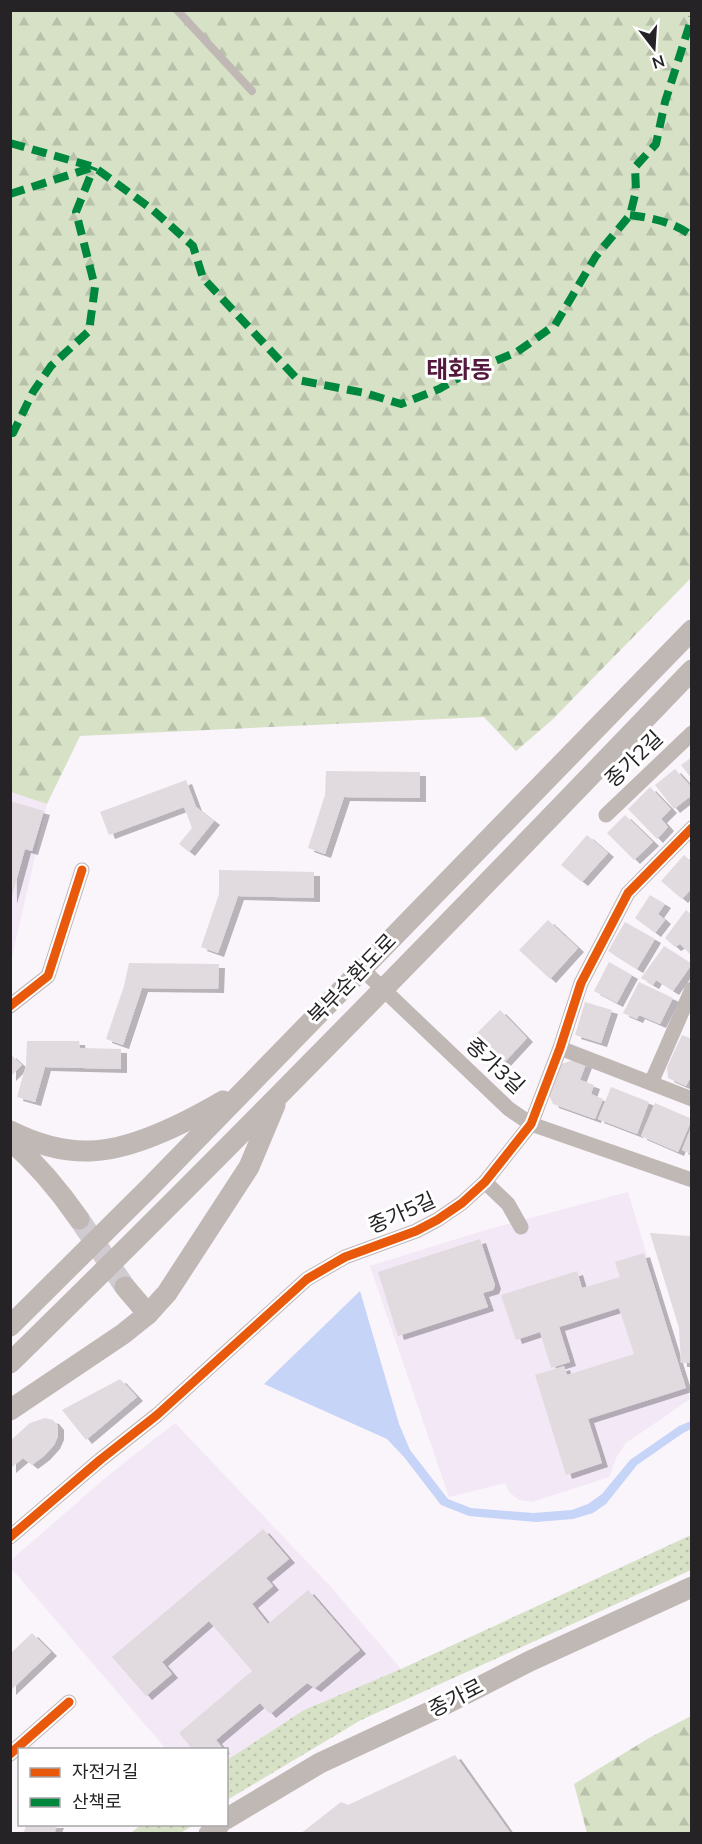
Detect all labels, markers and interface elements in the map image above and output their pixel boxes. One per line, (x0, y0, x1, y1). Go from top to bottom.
north arrow (624, 18, 684, 78)
text: N (650, 51, 667, 74)
district label: 태화동 (426, 354, 492, 384)
street label: 종가2길 (599, 724, 668, 792)
street label: 북부순환도로 (302, 928, 401, 1029)
street label: 종가3길 (461, 1032, 530, 1099)
street label: 종가5길 (364, 1186, 439, 1238)
street label: 종가로 (424, 1672, 487, 1722)
legend (18, 1748, 228, 1826)
text: 자전거길 (72, 1760, 138, 1783)
text: 산책로 (72, 1790, 122, 1813)

